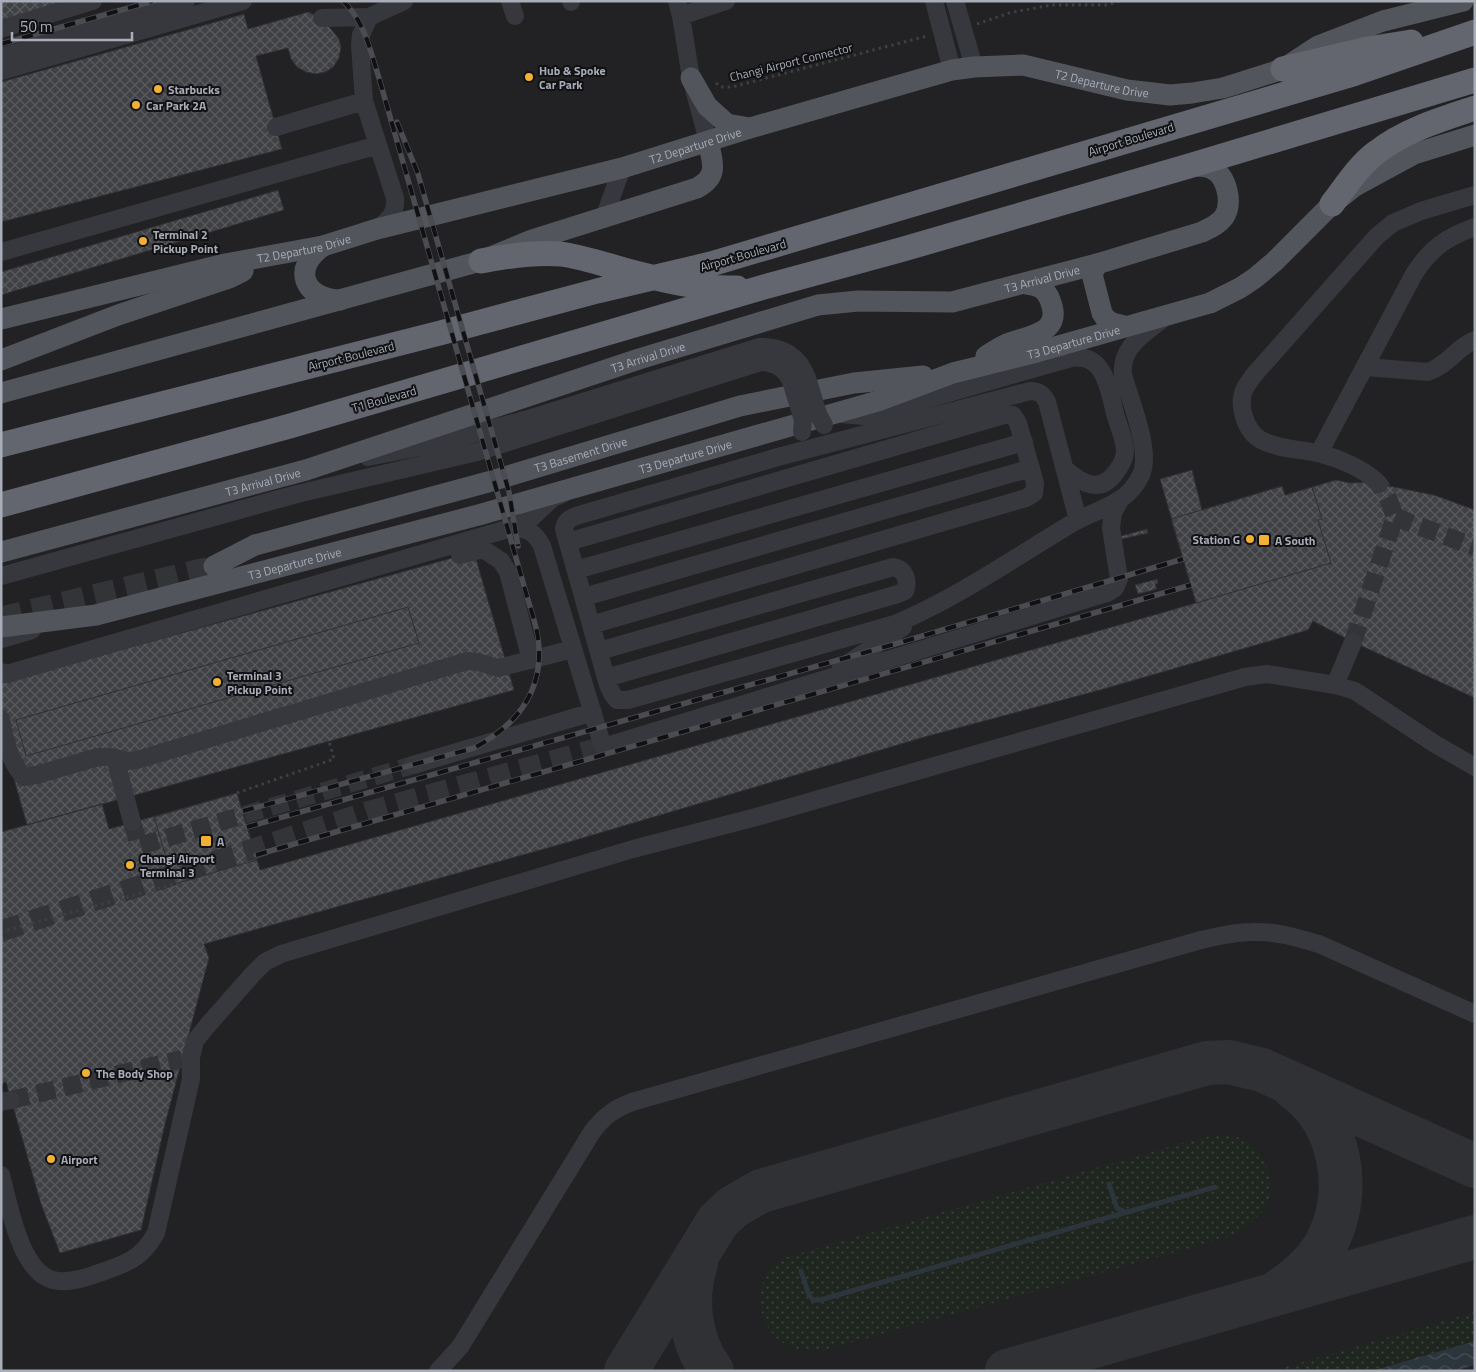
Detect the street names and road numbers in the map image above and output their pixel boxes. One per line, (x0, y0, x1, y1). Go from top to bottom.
street label: Changi Airport Connector (728, 38, 854, 86)
street label: T2 Departure Drive (1053, 64, 1150, 102)
street label: Airport Boulevard (1086, 117, 1176, 161)
street label: T2 Departure Drive (647, 122, 744, 168)
street label: T2 Departure Drive (255, 228, 353, 267)
street label: Airport Boulevard (698, 234, 788, 276)
street label: T3 Arrival Drive (1002, 259, 1082, 297)
street label: T3 Departure Drive (1025, 320, 1122, 364)
street label: Airport Boulevard (306, 336, 396, 376)
street label: T3 Arrival Drive (608, 336, 687, 377)
street label: T1 Boulevard (349, 381, 419, 417)
street label: T3 Basement Drive (532, 431, 629, 477)
street label: T3 Departure Drive (637, 434, 734, 478)
street label: T3 Arrival Drive (223, 462, 302, 501)
street label: T3 Departure Drive (246, 542, 343, 584)

